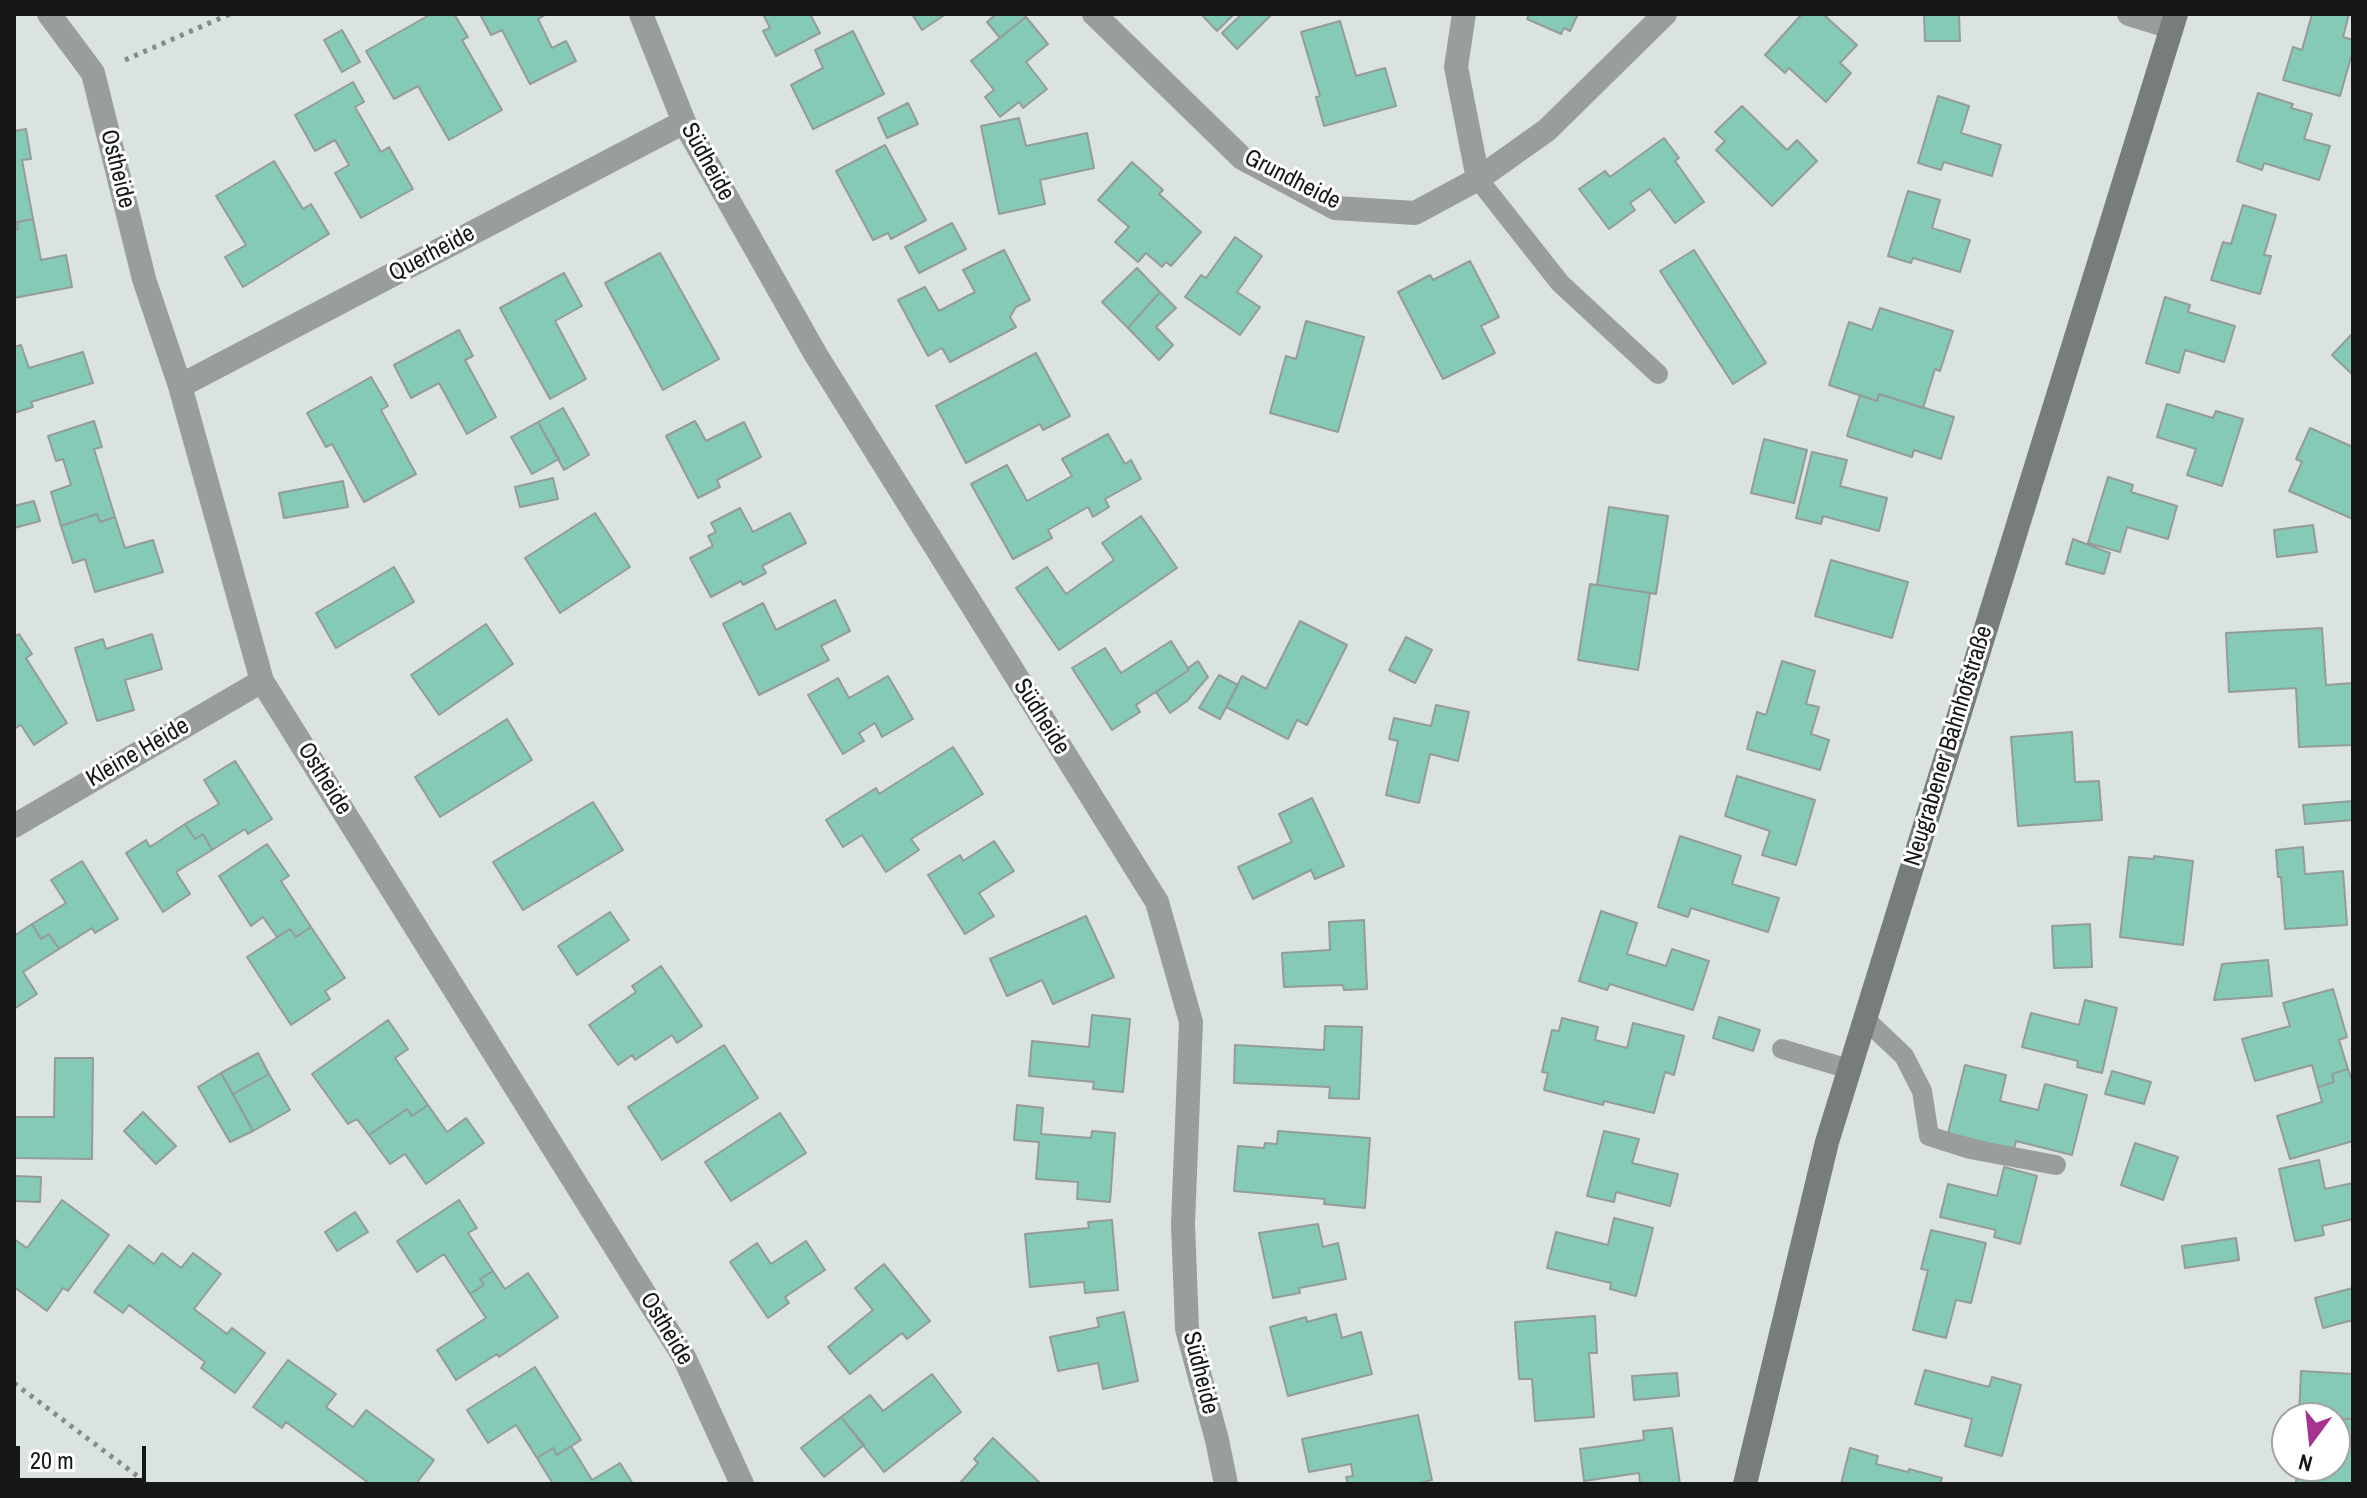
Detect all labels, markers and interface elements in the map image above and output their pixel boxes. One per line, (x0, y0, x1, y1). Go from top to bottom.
street label: Südheide (674, 118, 740, 206)
street label: Ostheide (93, 127, 141, 211)
street label: Grundheide (1239, 144, 1345, 216)
street label: Querheide (384, 219, 480, 289)
street label: Neugrabener Bahnhofstraße (1899, 623, 1999, 869)
street label: Südheide (1006, 674, 1076, 760)
street label: Kleine Heide (82, 712, 194, 794)
street label: Ostheide (291, 738, 357, 820)
street label: Ostheide (633, 1287, 699, 1371)
street label: Südheide (1176, 1329, 1224, 1417)
north arrow (2271, 1402, 2351, 1482)
scale bar (20, 1430, 150, 1480)
text: 20 m (30, 1444, 74, 1476)
text: N (2295, 1447, 2315, 1479)

